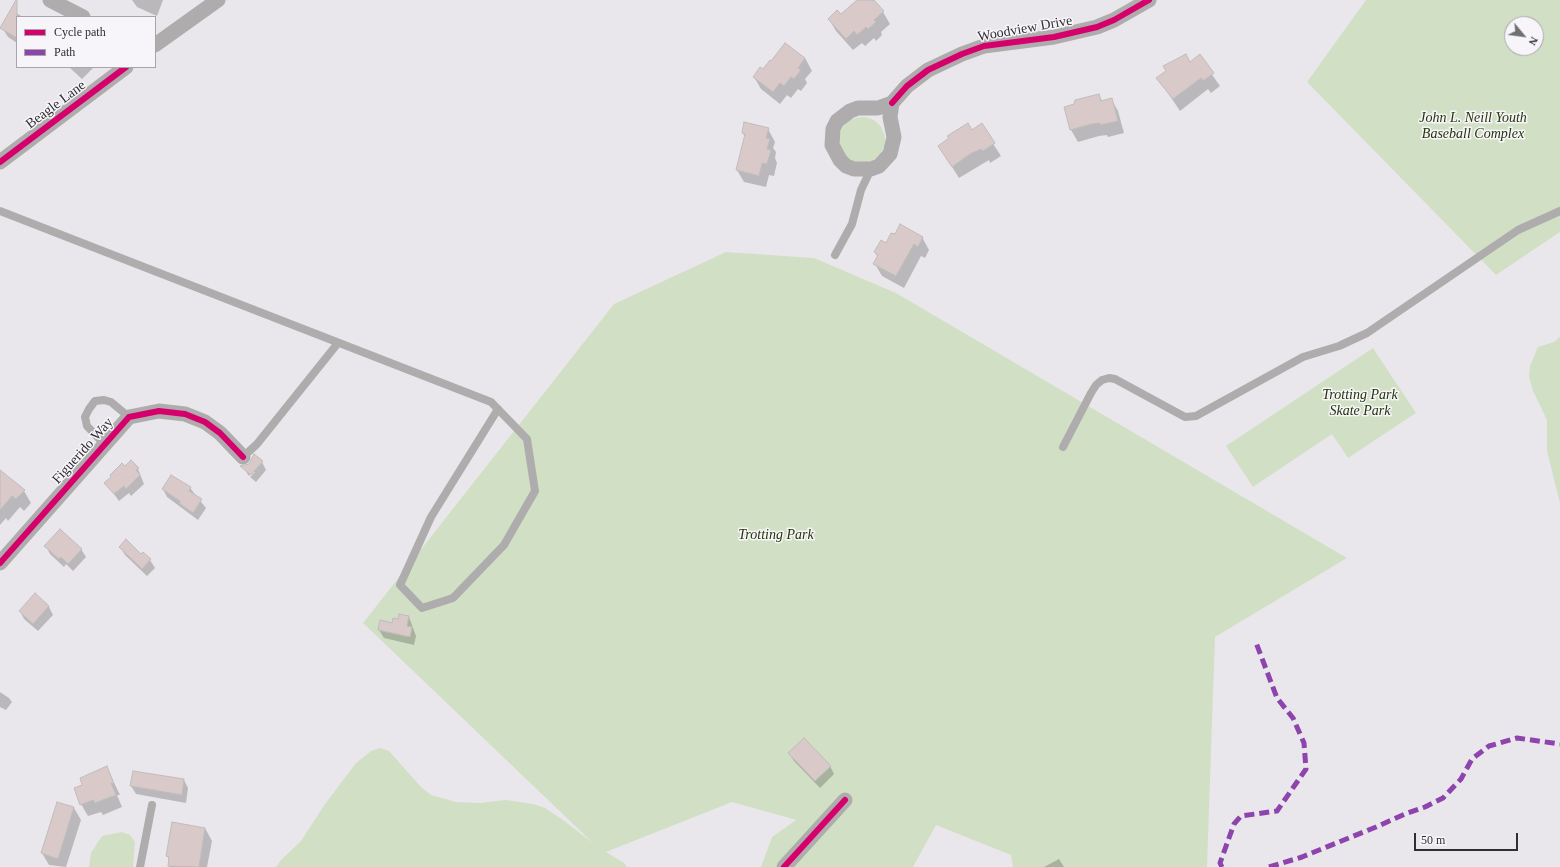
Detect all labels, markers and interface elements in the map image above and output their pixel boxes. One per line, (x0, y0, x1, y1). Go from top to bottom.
street label: Woodview Drive (976, 12, 1074, 46)
legend (16, 16, 156, 68)
north arrow (1504, 16, 1544, 56)
text: Cycle path (54, 25, 106, 39)
text: N (1526, 35, 1541, 48)
text: Path (54, 45, 75, 59)
street label: Beagle Lane (23, 77, 89, 133)
park label: John L. Neill Youth Baseball Complex (1419, 110, 1527, 142)
park label: Trotting Park Skate Park (1322, 387, 1398, 420)
street label: Figuerido Way (49, 414, 117, 488)
park label: Trotting Park (738, 527, 814, 543)
scale bar (1416, 825, 1520, 851)
text: 50 m (1421, 833, 1445, 847)

